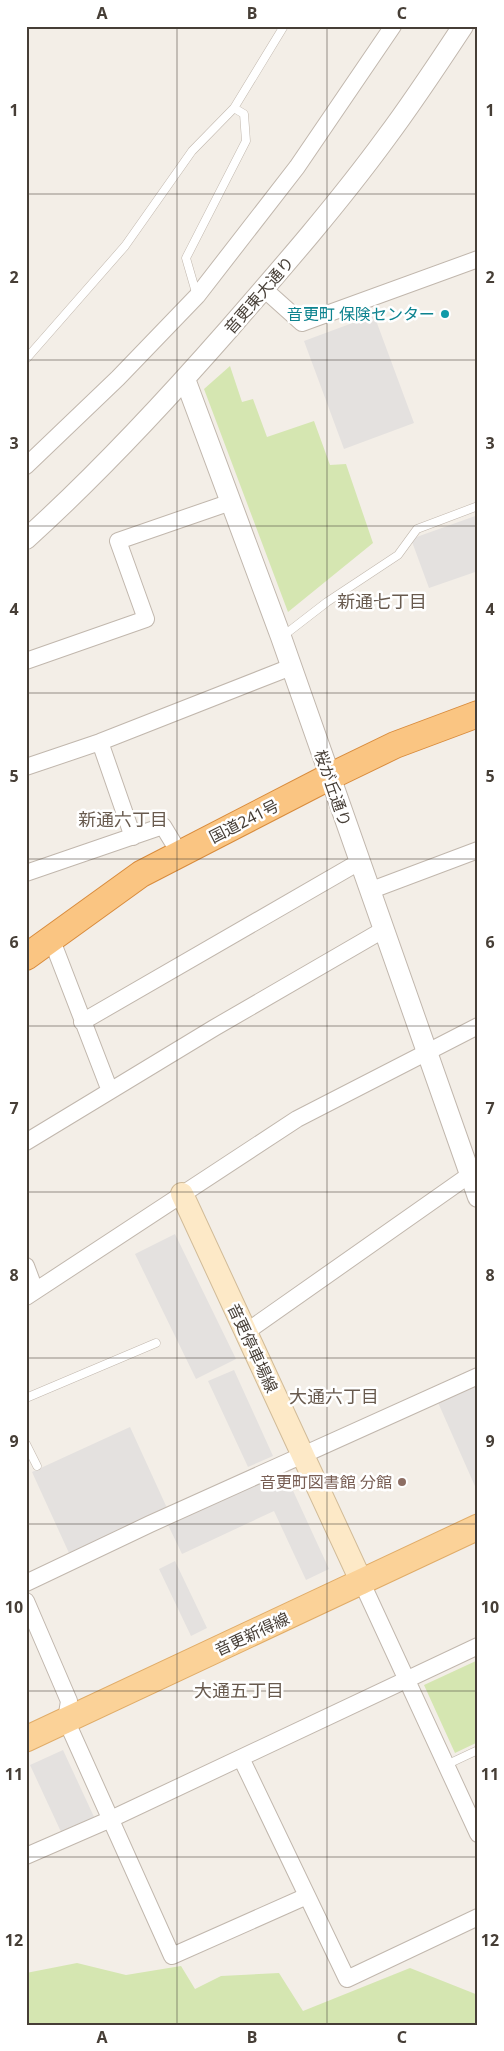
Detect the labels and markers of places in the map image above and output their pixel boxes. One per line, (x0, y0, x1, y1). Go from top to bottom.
place label: 音更町 保険センター (287, 303, 435, 325)
marker: 音更町 保険センター (439, 308, 451, 320)
place label: 音更町図書館 分館 (260, 1471, 392, 1493)
marker: 音更町図書館 分館 (396, 1476, 408, 1488)

